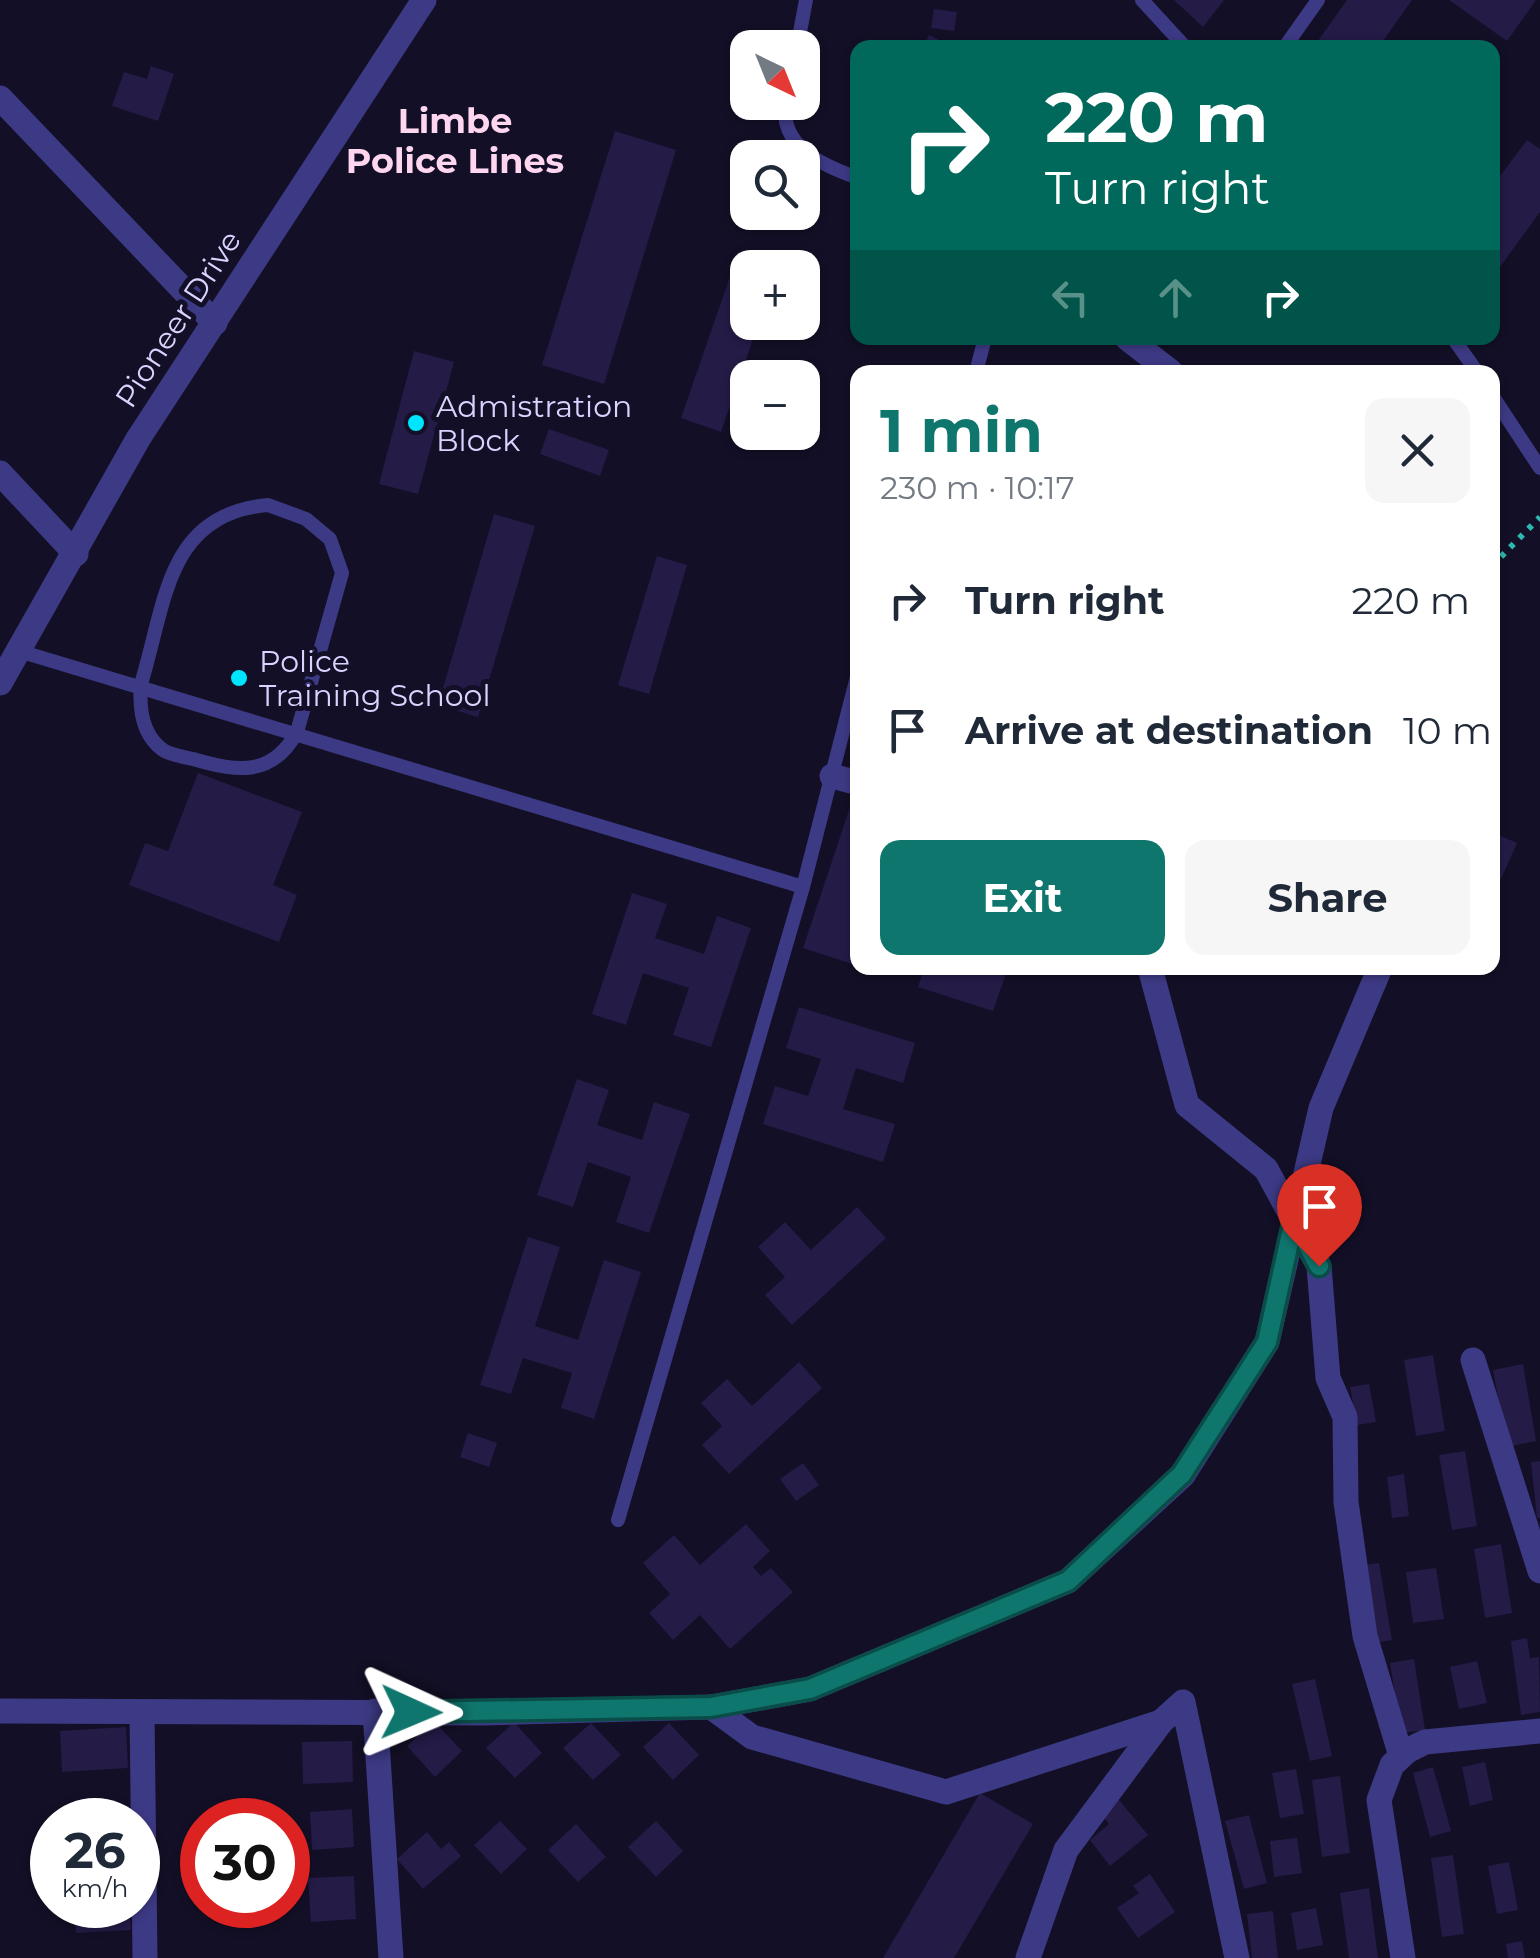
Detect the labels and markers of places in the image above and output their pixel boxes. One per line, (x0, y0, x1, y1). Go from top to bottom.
place label: Admistration Block (436, 388, 632, 459)
marker: Admistration Block (405, 412, 427, 434)
place label: Police Training School (259, 643, 491, 714)
marker: Police Training School (228, 667, 250, 689)
pin (1277, 1164, 1362, 1267)

